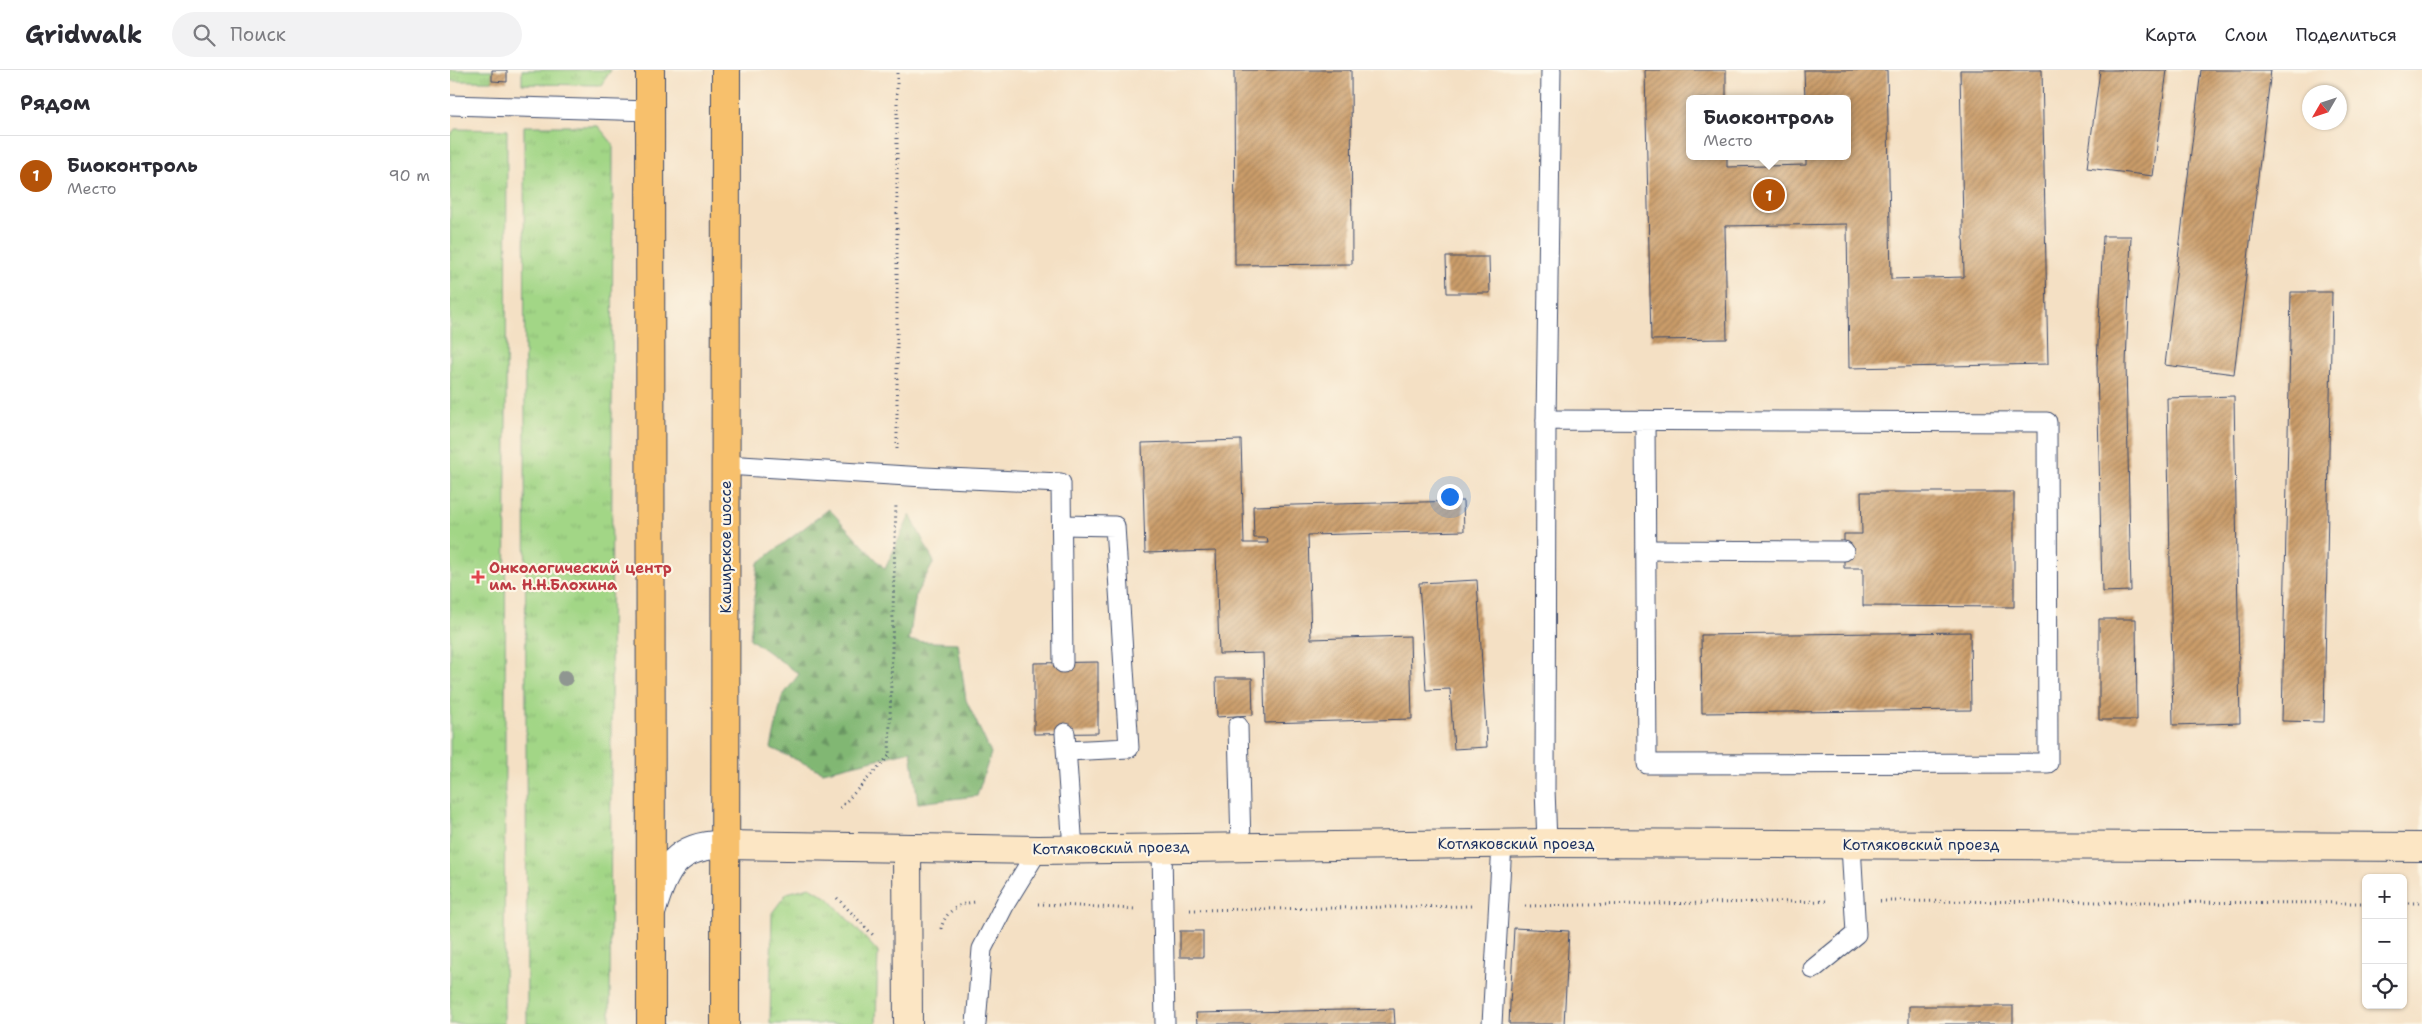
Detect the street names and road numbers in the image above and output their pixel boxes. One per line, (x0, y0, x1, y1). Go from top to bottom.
street label: Каширское шоссе (716, 481, 736, 613)
street label: Котляковский проезд (1438, 834, 1595, 854)
street label: Котляковский проезд (1843, 835, 2000, 855)
street label: Котляковский проезд (1032, 837, 1190, 859)

